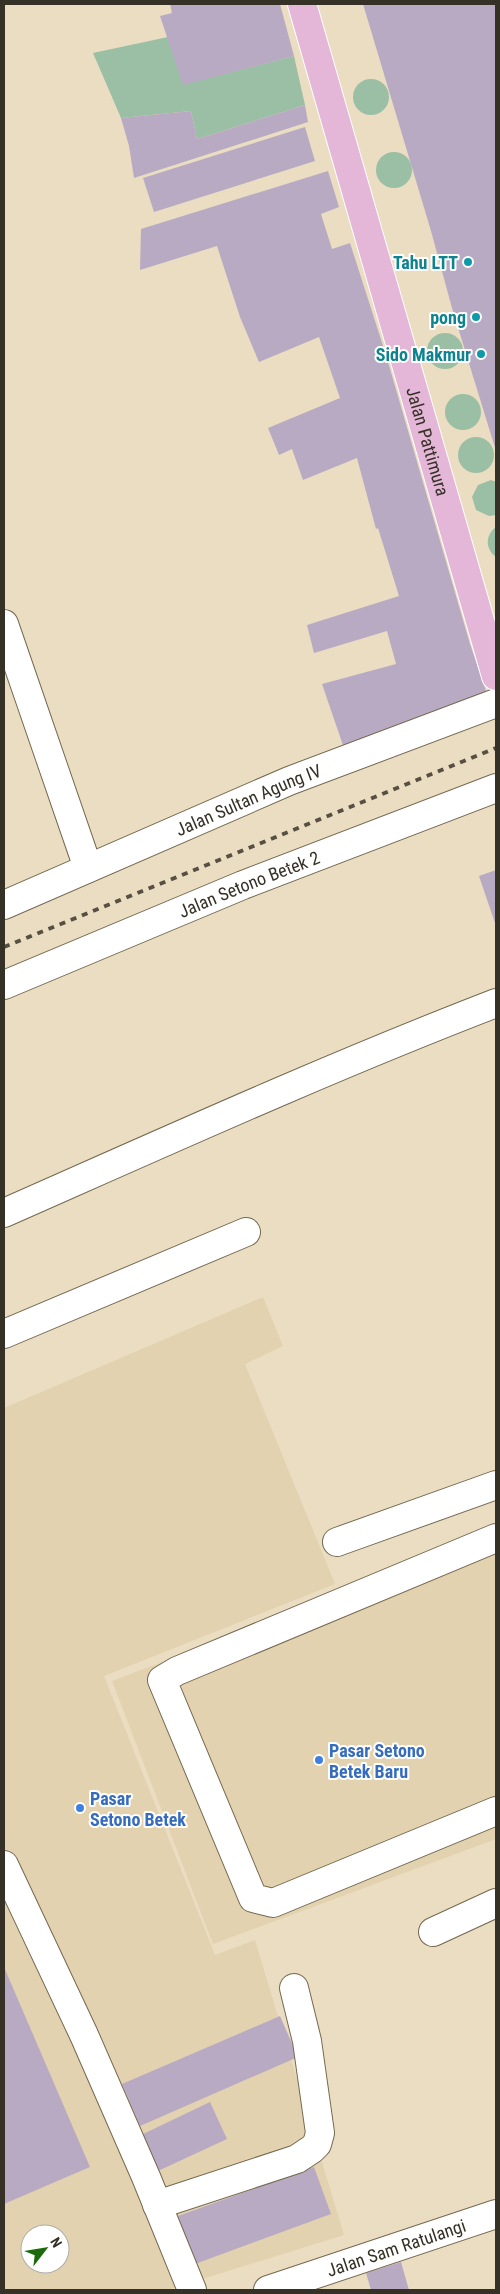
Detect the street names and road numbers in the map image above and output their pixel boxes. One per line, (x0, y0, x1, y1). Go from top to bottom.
street label: Jalan Pattimura (403, 384, 454, 498)
street label: Jalan Sultan Agung IV (172, 759, 324, 840)
street label: Jalan Setono Betek 2 (175, 846, 322, 921)
street label: Jalan Sam Ratulangi (324, 2214, 468, 2280)

